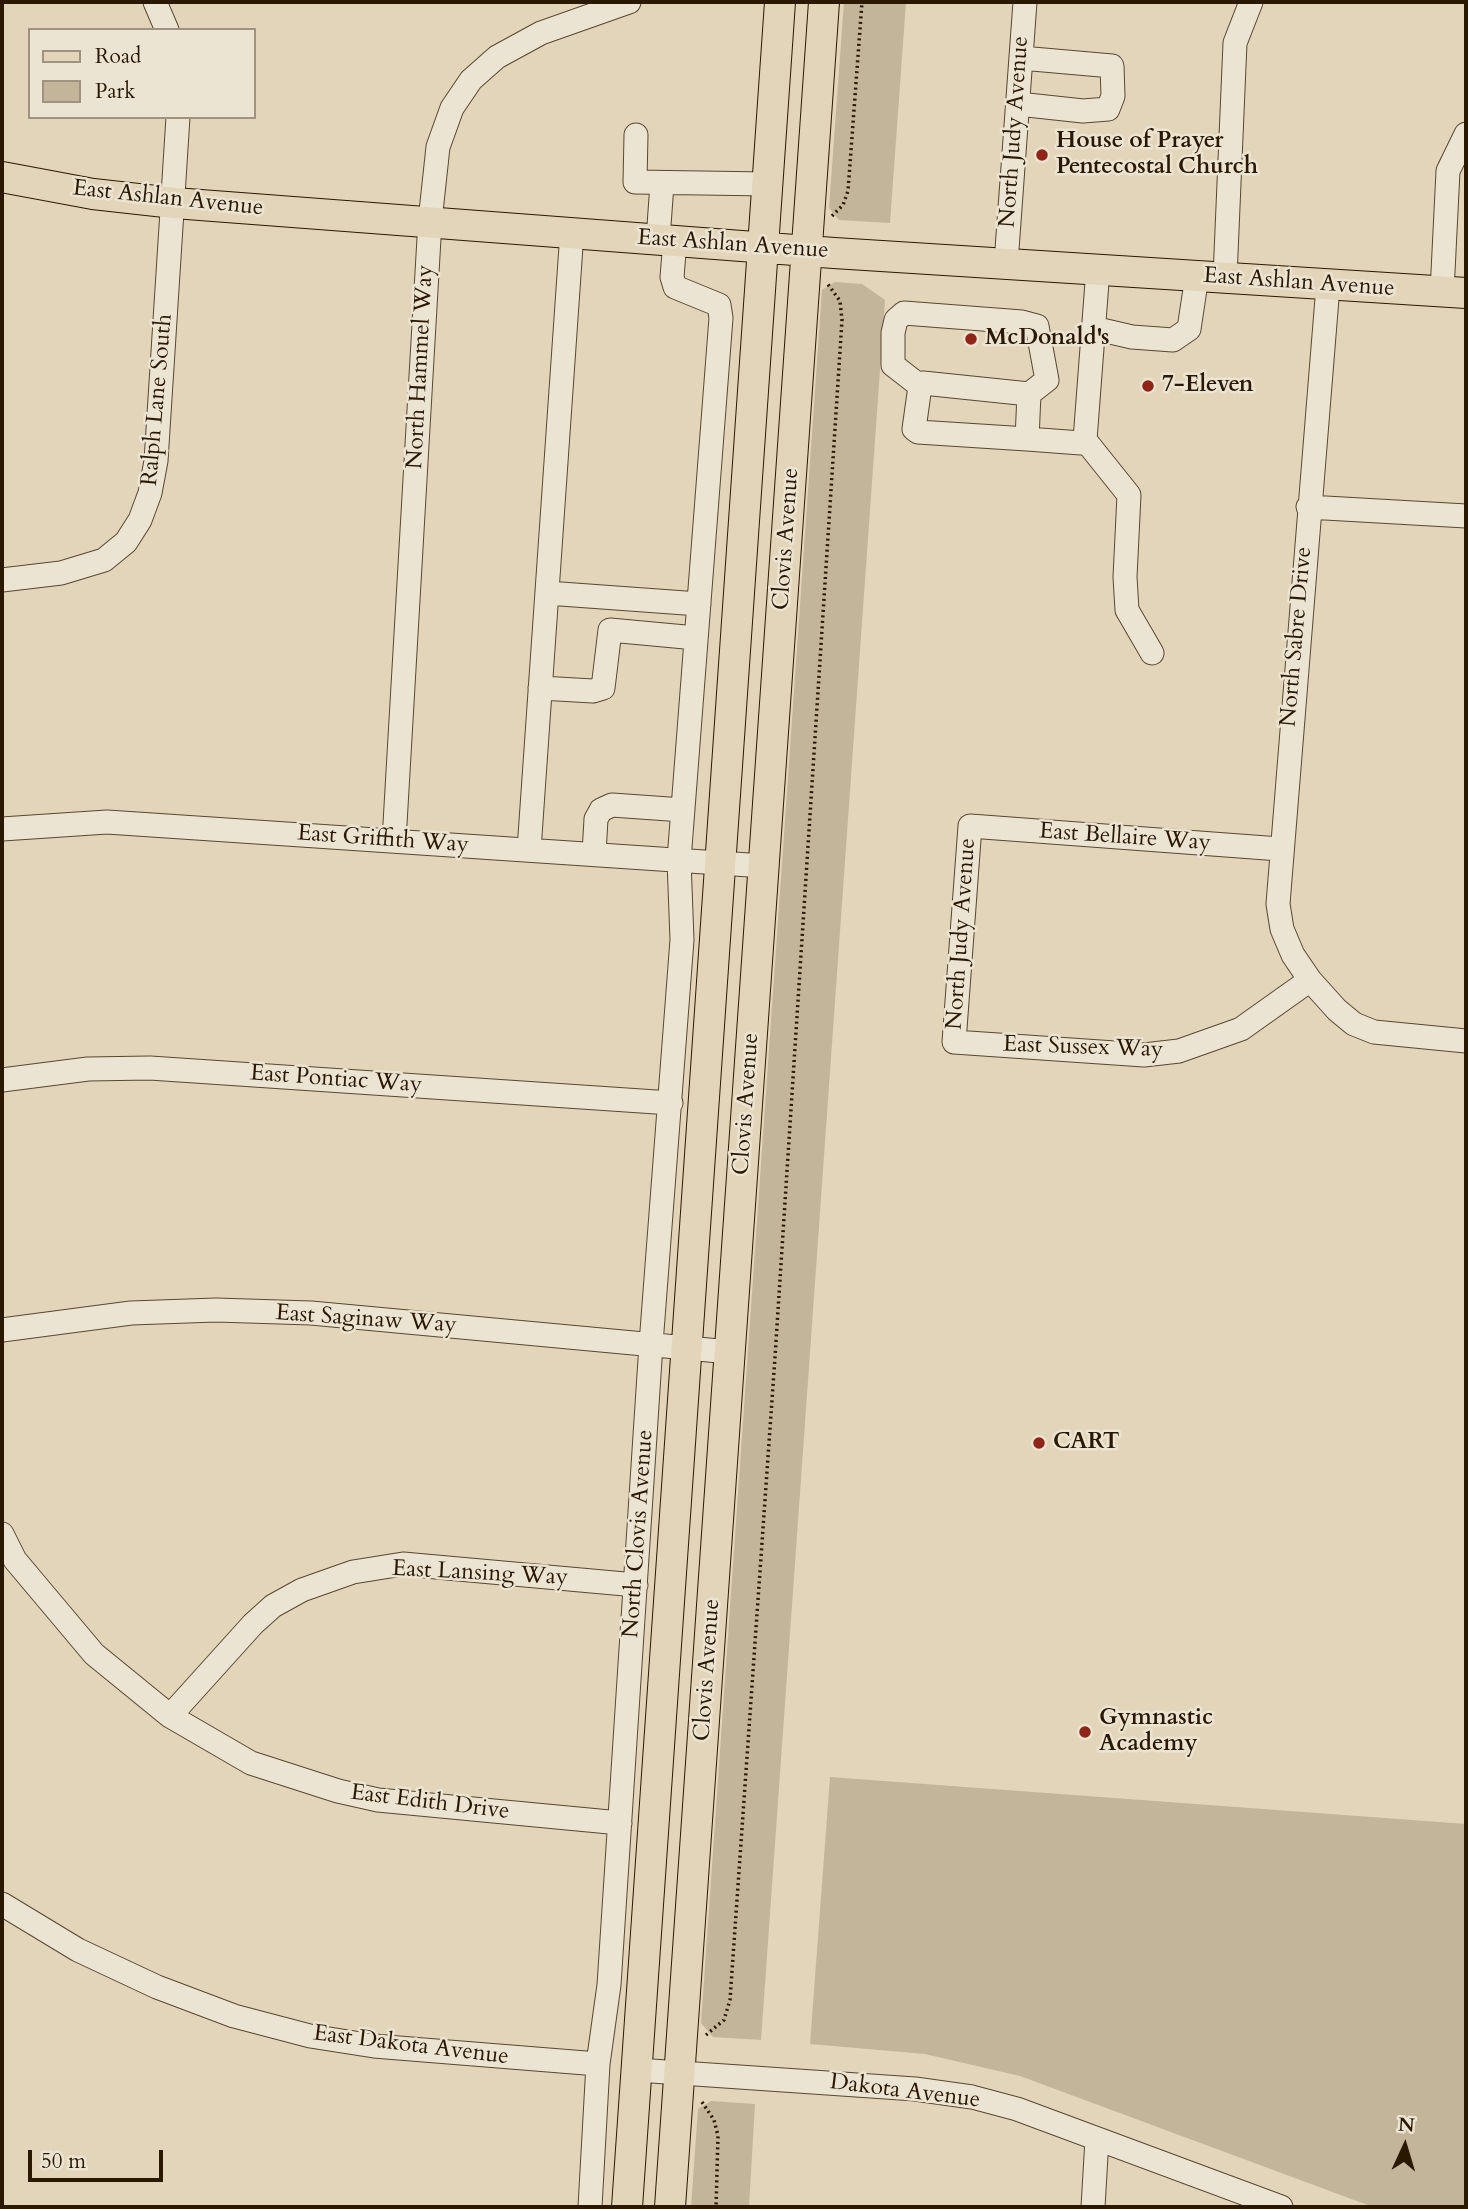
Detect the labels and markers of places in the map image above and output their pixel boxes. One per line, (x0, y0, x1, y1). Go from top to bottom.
place label: House of Prayer Pentecostal Church (1056, 128, 1258, 182)
marker: House of Prayer Pentecostal Church (1034, 147, 1050, 163)
place label: McDonald's (985, 325, 1109, 353)
marker: McDonald's (963, 331, 979, 347)
place label: 7-Eleven (1162, 372, 1254, 400)
marker: 7-Eleven (1140, 378, 1156, 394)
place label: CART (1053, 1429, 1120, 1457)
marker: CART (1031, 1435, 1047, 1451)
place label: Gymnastic Academy (1099, 1705, 1213, 1759)
marker: Gymnastic Academy (1077, 1724, 1093, 1740)

